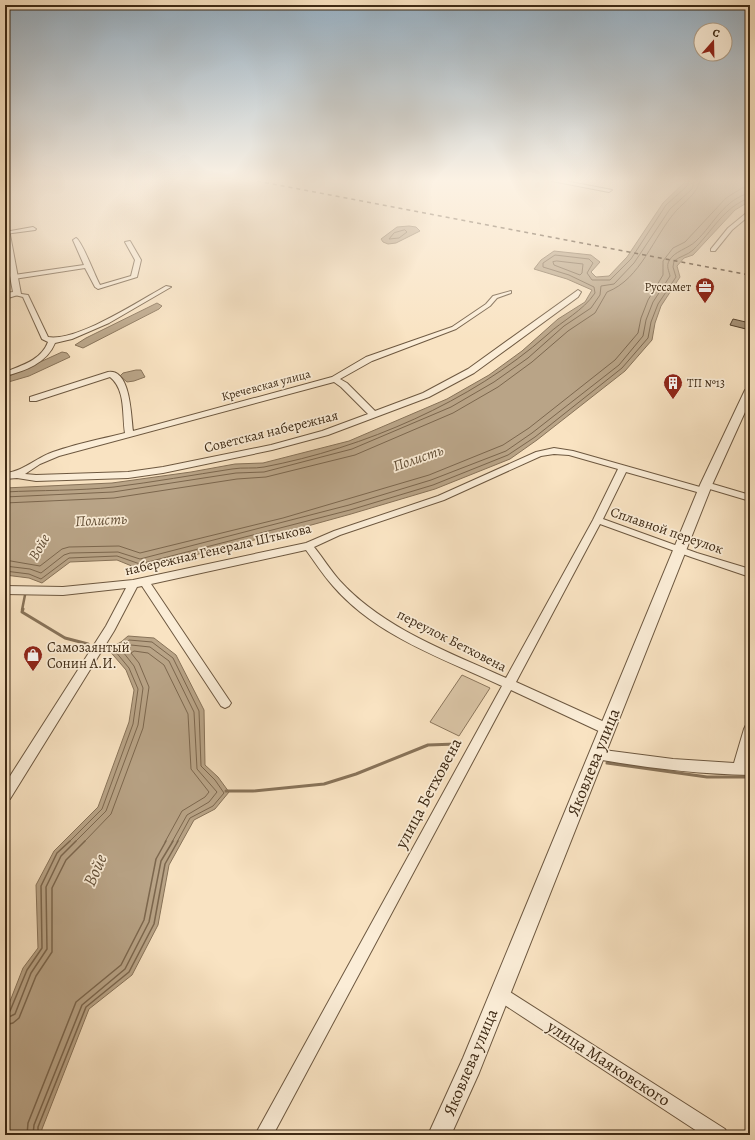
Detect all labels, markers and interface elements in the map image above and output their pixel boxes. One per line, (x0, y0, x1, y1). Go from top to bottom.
north arrow (693, 22, 733, 62)
text: С (710, 25, 722, 41)
office icon: Руссамет (694, 276, 716, 304)
place label: Руссамет (645, 279, 692, 295)
street label: Кречевская улица (220, 365, 313, 405)
building icon: ТП №13 (662, 372, 684, 400)
place label: ТП №13 (687, 375, 725, 391)
street label: Советская набережная (202, 406, 340, 457)
water label: Полисть (390, 440, 446, 476)
street label: Сплавной переулок (608, 502, 726, 559)
water label: Полисть (74, 509, 128, 531)
street label: набережная Генерала Штыкова (123, 519, 314, 580)
water label: Войе (23, 530, 55, 564)
street label: переулок Бетховена (394, 605, 510, 677)
place label: Самозаянтый Сонин А.И. (47, 638, 130, 673)
shop icon: Самозаянтый Сонин А.И. (22, 644, 44, 672)
street label: Яковлева улица (561, 705, 626, 819)
street label: улица Бетховена (389, 734, 467, 854)
water label: Войе (77, 850, 113, 890)
street label: Яковлева улица (438, 1005, 503, 1119)
street label: улица Маяковского (542, 1014, 675, 1112)

